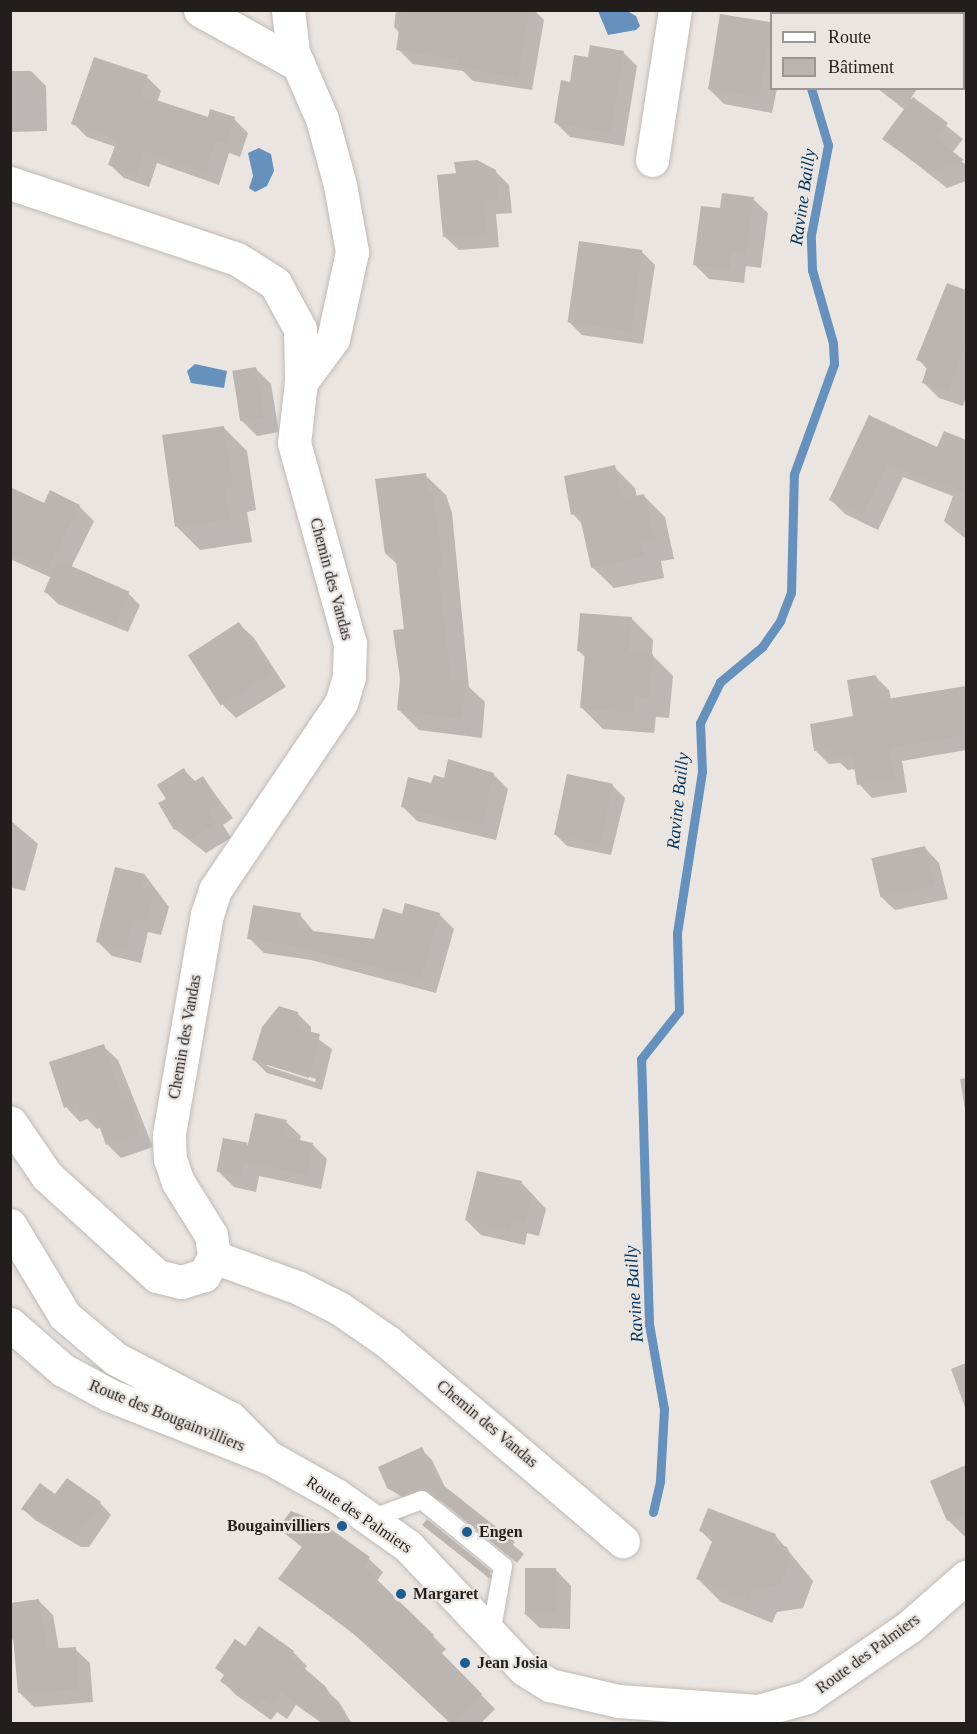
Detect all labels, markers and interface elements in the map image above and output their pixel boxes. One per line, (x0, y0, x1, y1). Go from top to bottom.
legend (770, 12, 965, 90)
text: Route (828, 27, 871, 47)
text: Bâtiment (828, 57, 894, 77)
water label: Ravine Bailly (786, 147, 820, 247)
street label: Chemin des Vandas (305, 516, 357, 642)
water label: Ravine Bailly (662, 751, 694, 851)
street label: Chemin des Vandas (165, 973, 205, 1101)
water label: Ravine Bailly (620, 1245, 648, 1343)
street label: Route des Bougainvilliers (86, 1376, 248, 1456)
street label: Chemin des Vandas (432, 1376, 542, 1472)
street label: Route des Palmiers (302, 1473, 416, 1557)
place label: Bougainvilliers (227, 1516, 330, 1536)
marker: Bougainvilliers (335, 1519, 349, 1533)
place label: Engen (479, 1522, 523, 1542)
marker: Engen (460, 1525, 474, 1539)
place label: Margaret (413, 1584, 478, 1604)
marker: Margaret (394, 1587, 408, 1601)
street label: Route des Palmiers (812, 1610, 924, 1698)
place label: Jean Josia (477, 1653, 548, 1673)
marker: Jean Josia (458, 1656, 472, 1670)

